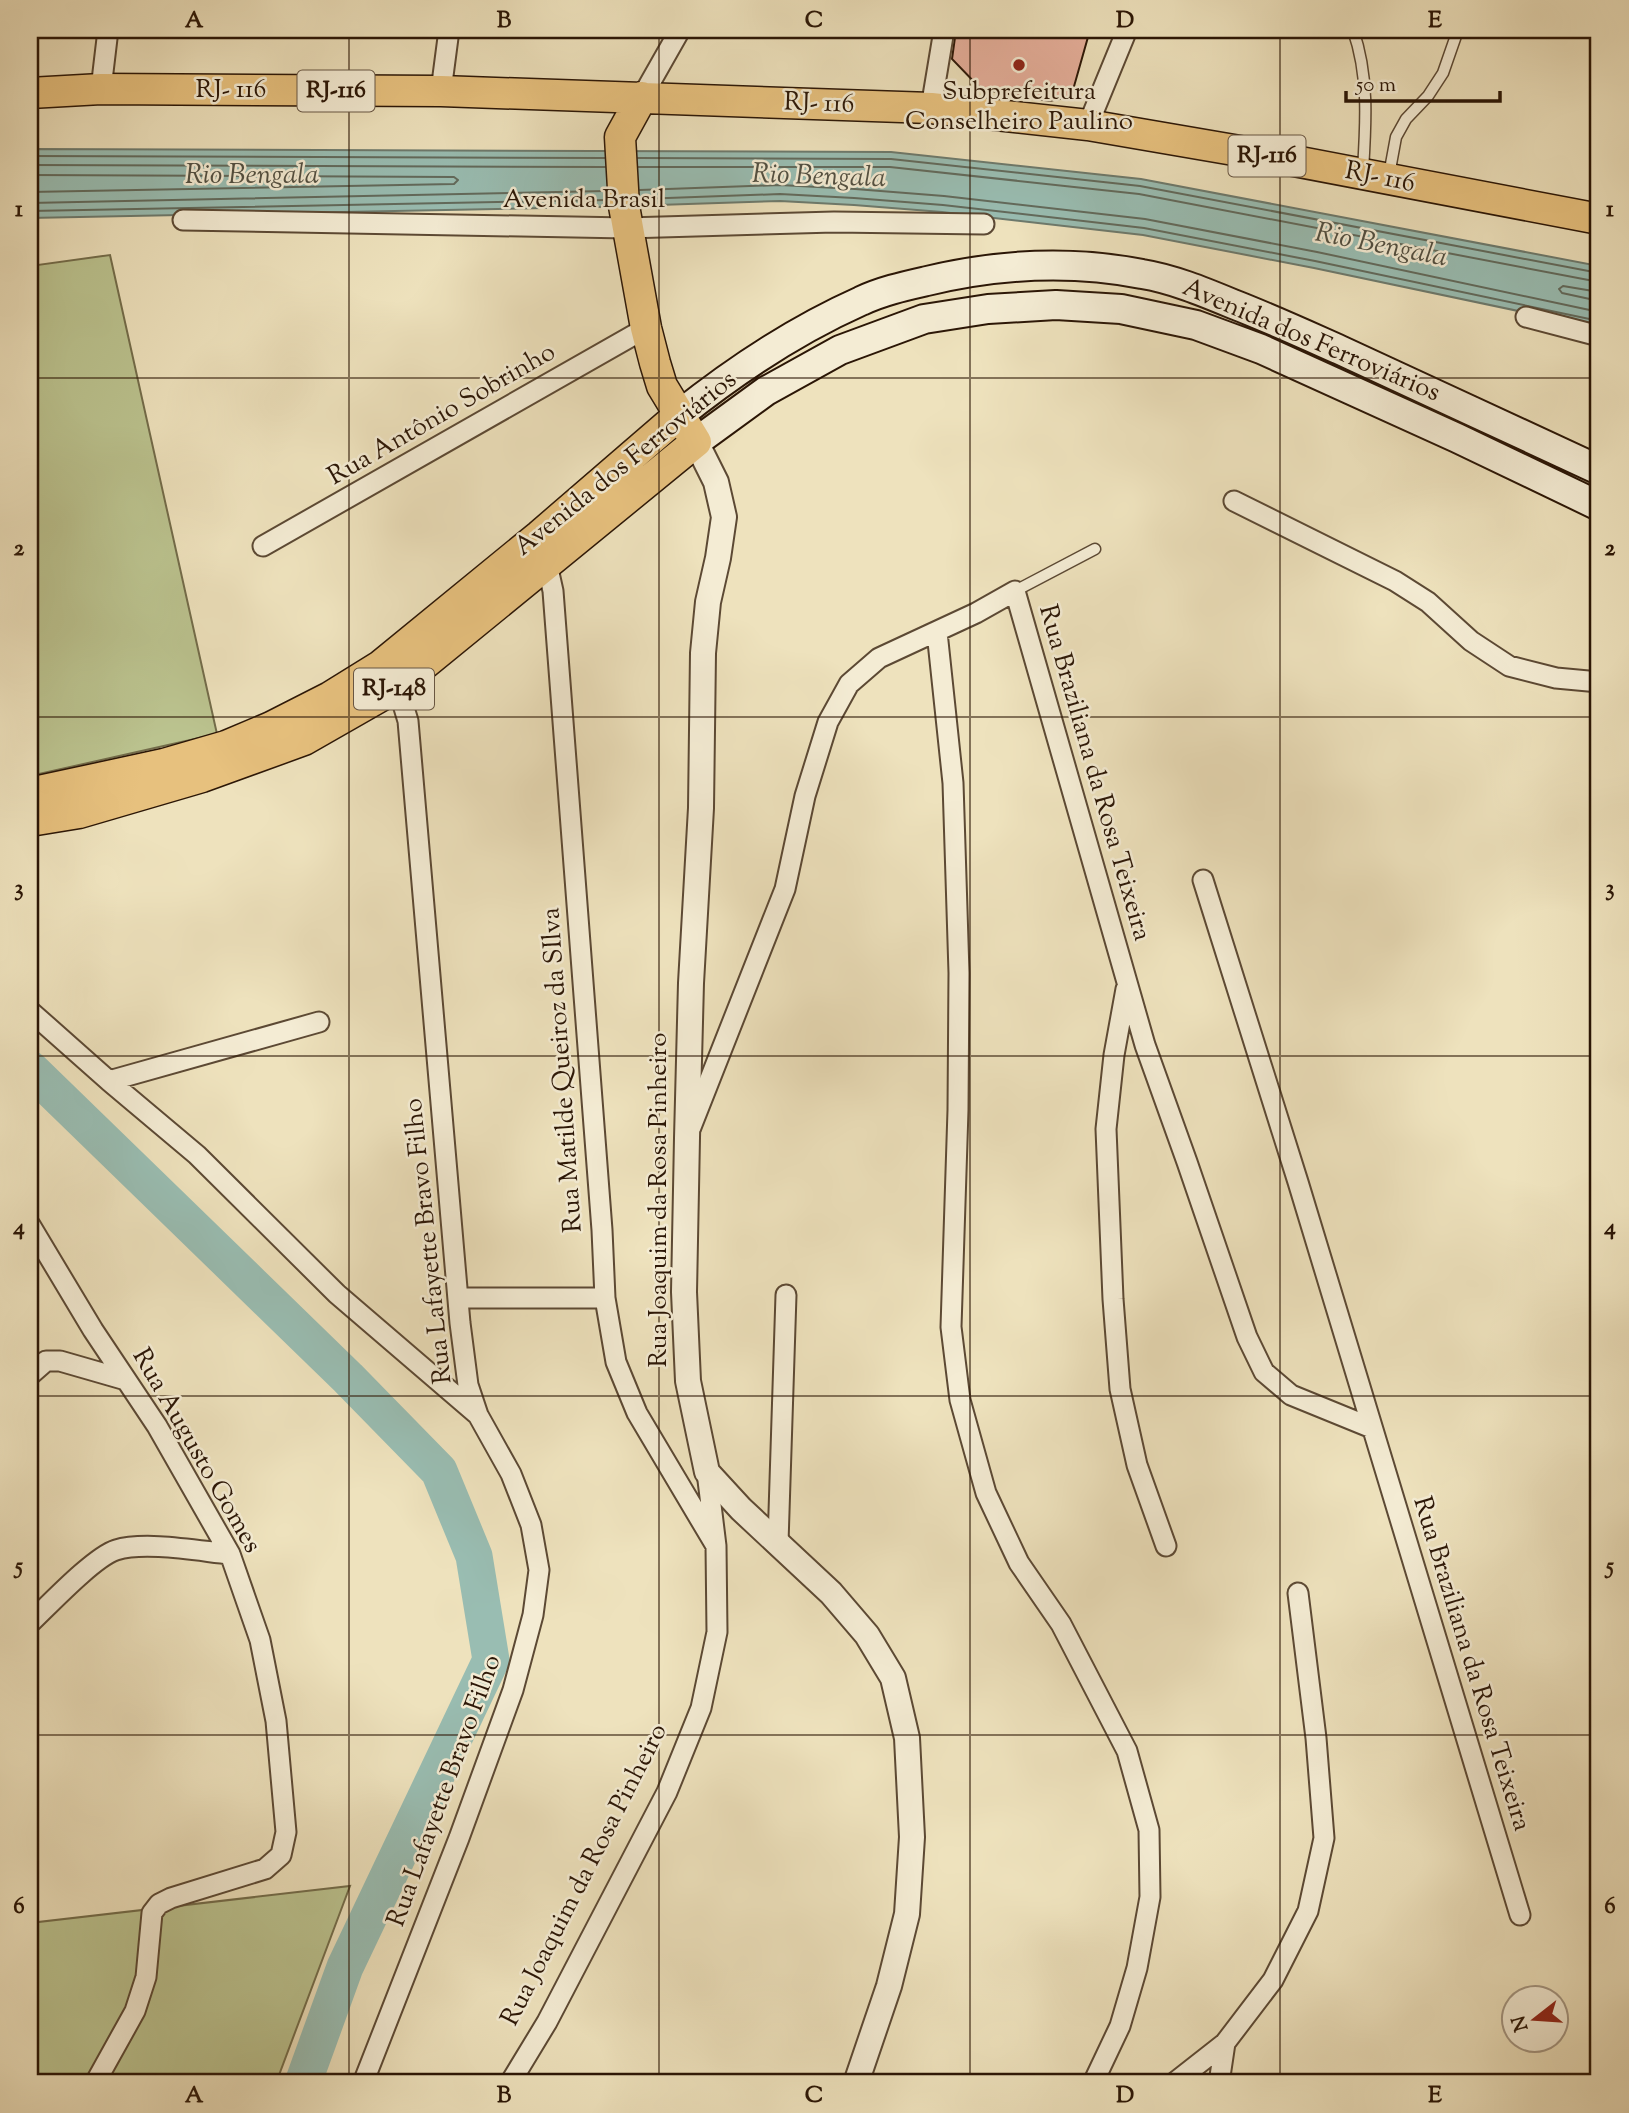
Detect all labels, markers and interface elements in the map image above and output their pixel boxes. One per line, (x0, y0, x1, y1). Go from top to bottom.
text: A (185, 5, 204, 38)
text: B (497, 5, 512, 38)
text: C (805, 5, 823, 38)
text: D (1116, 5, 1134, 38)
text: E (1428, 5, 1442, 38)
marker: Subprefeitura Conselheiro Paulino (1011, 57, 1027, 73)
scale bar (1346, 60, 1500, 104)
road number: RJ-116 (298, 70, 374, 112)
text: 50 m (1355, 71, 1396, 101)
street label: RJ- 116 (196, 72, 266, 109)
place label: Subprefeitura Conselheiro Paulino (905, 74, 1133, 141)
street label: RJ- 116 (783, 84, 855, 124)
road number: RJ-116 (1228, 136, 1306, 176)
street label: RJ- 116 (1342, 153, 1418, 203)
water label: Rio Bengala (751, 155, 887, 199)
water label: Rio Bengala (185, 156, 319, 196)
street label: Avenida Brasil (503, 182, 665, 219)
text: 1 (15, 194, 23, 227)
text: 1 (1606, 194, 1614, 227)
water label: Rio Bengala (1311, 214, 1451, 278)
street label: Avenida dos Ferroviários (1176, 270, 1446, 412)
street label: Rua Antônio Sobrinho (321, 335, 563, 495)
street label: Avenida dos Ferroviários (507, 362, 745, 566)
text: 2 (14, 533, 25, 566)
text: 2 (1605, 533, 1616, 566)
street label: Rua Braziliana da Rosa Teixeira (1028, 601, 1160, 945)
road number: RJ-148 (354, 668, 434, 710)
text: 3 (14, 873, 24, 906)
text: 3 (1605, 873, 1615, 906)
street label: Rua Matilde Queiroz da SIlva (533, 906, 593, 1234)
street label: Rua Joaquim da Rosa Pinheiro (641, 1033, 678, 1367)
street label: Rua Lafayette Bravo Filho (396, 1096, 462, 1386)
text: 4 (12, 1212, 25, 1245)
text: 4 (1603, 1212, 1616, 1245)
street label: Rua Augusto Gomes (122, 1342, 270, 1560)
street label: Rua Braziliana da Rosa Teixeira (1402, 1492, 1540, 1836)
text: 5 (13, 1551, 23, 1584)
text: 5 (1604, 1551, 1614, 1584)
street label: Rua Lafayette Bravo Filho (379, 1650, 511, 1932)
street label: Rua Joaquim da Rosa Pinheiro (492, 1717, 678, 2033)
text: 6 (13, 1891, 25, 1924)
text: 6 (1604, 1891, 1616, 1924)
north arrow (1500, 1983, 1570, 2054)
text: N (1506, 2012, 1536, 2034)
text: A (185, 2080, 204, 2113)
text: B (497, 2080, 512, 2113)
text: C (805, 2080, 823, 2113)
text: D (1116, 2080, 1134, 2113)
text: E (1428, 2080, 1442, 2113)

